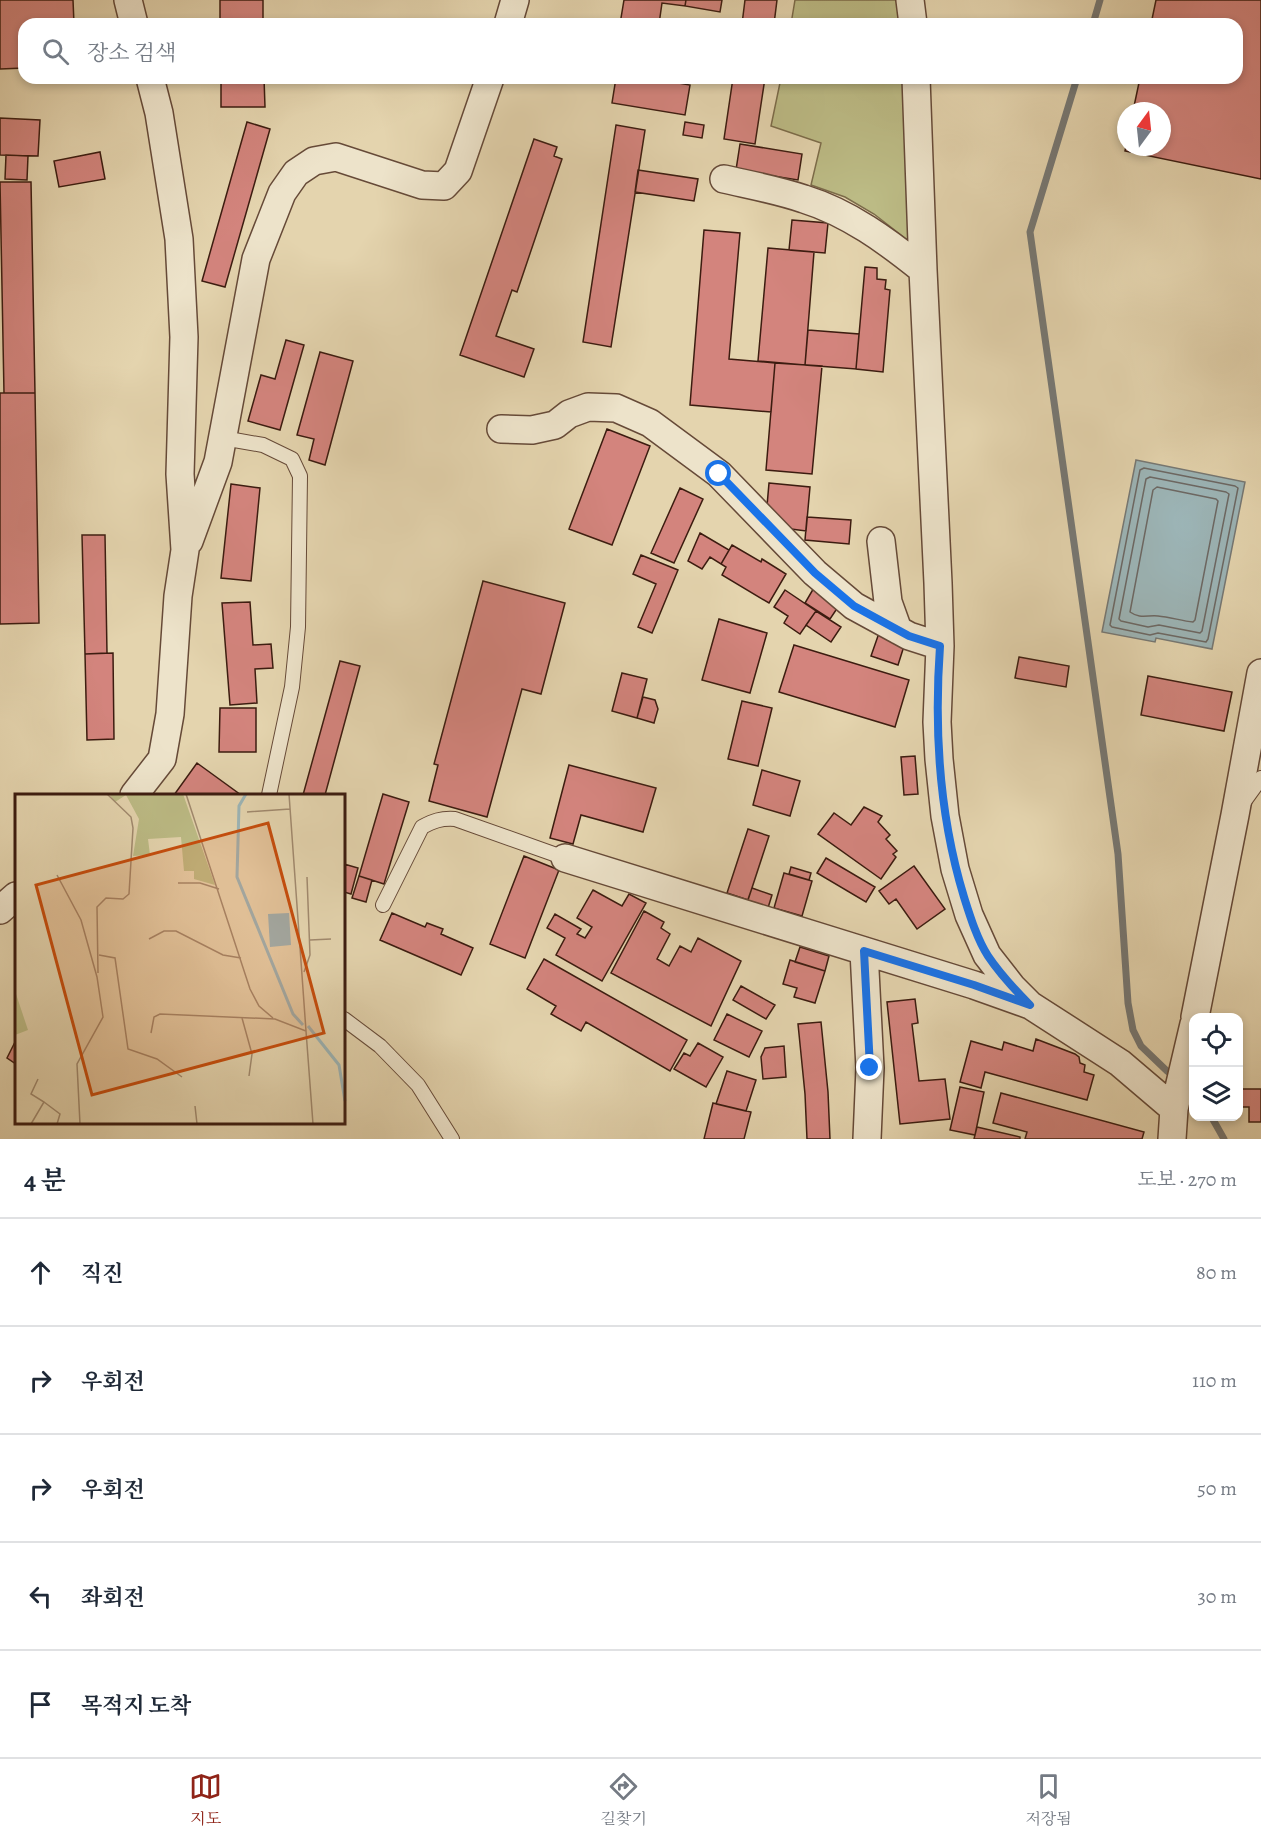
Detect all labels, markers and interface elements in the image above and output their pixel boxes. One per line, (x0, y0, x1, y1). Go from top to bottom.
search box (18, 18, 1243, 84)
icon: search (39, 35, 72, 68)
text: 장소 검색 (87, 38, 176, 68)
north arrow (1117, 102, 1171, 156)
route start (705, 460, 731, 486)
inset map (15, 794, 345, 1124)
map controls (1189, 1013, 1243, 1121)
button: locate (1189, 1013, 1243, 1067)
route end (856, 1054, 882, 1080)
button: layers (1189, 1067, 1243, 1121)
text: 4 분 (24, 1163, 66, 1198)
text: 도보 · 270 m (1137, 1166, 1237, 1193)
icon: ahead (24, 1256, 57, 1289)
text: 직진 (81, 1259, 124, 1289)
text: 80 m (1196, 1259, 1237, 1286)
icon: right (24, 1364, 57, 1397)
text: 우회전 (81, 1367, 145, 1397)
text: 110 m (1192, 1367, 1237, 1394)
icon: right (24, 1472, 57, 1505)
text: 우회전 (81, 1475, 145, 1505)
text: 50 m (1197, 1475, 1237, 1502)
icon: left (24, 1580, 57, 1613)
text: 좌회전 (81, 1583, 145, 1613)
text: 30 m (1197, 1583, 1237, 1610)
icon: arrive (24, 1688, 57, 1721)
text: 목적지 도착 (81, 1691, 191, 1721)
tab: 지도 (189, 1770, 222, 1830)
tab: 길찾기 (601, 1770, 647, 1830)
tab: 저장됨 (1025, 1770, 1072, 1830)

